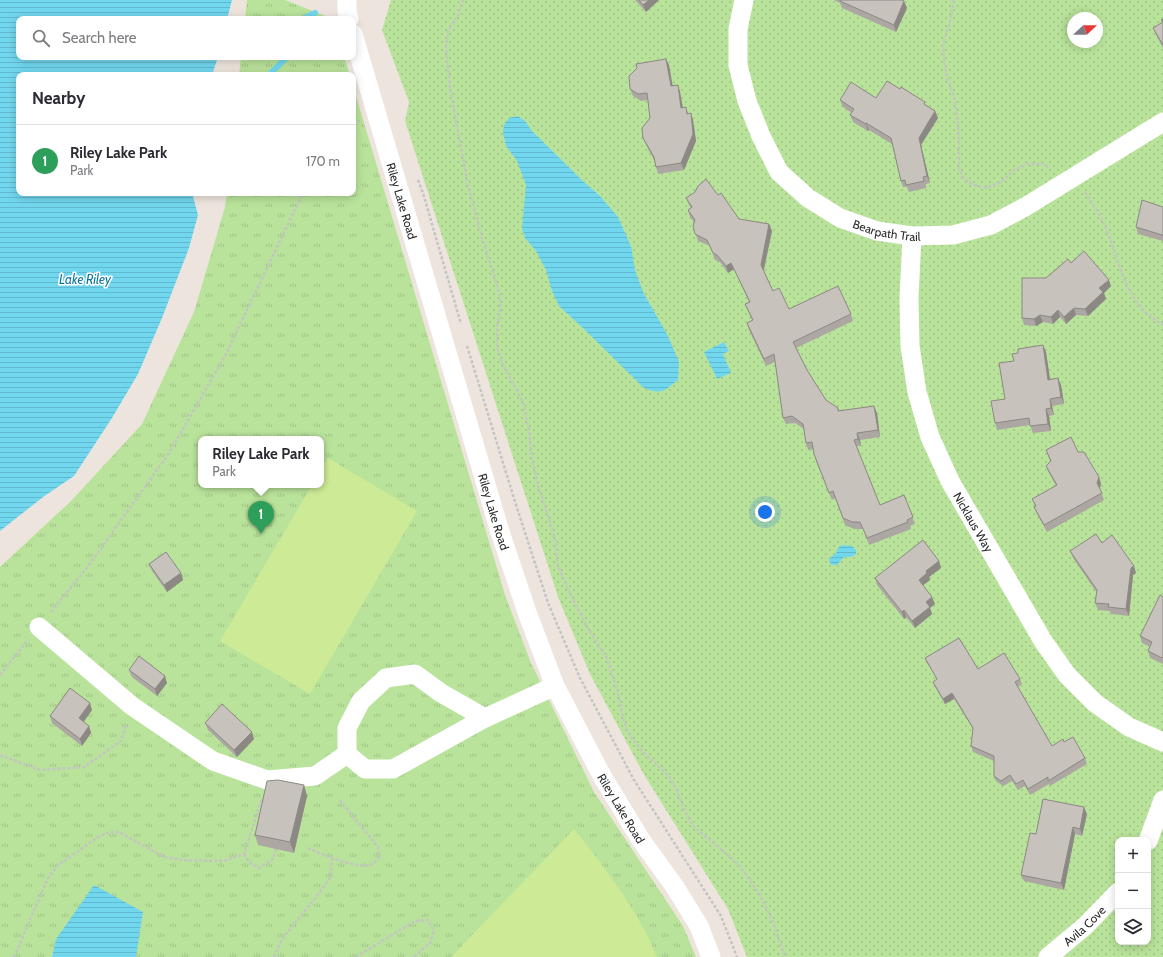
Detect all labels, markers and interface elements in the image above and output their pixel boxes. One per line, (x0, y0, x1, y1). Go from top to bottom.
north arrow (1067, 12, 1103, 48)
search box (16, 16, 356, 60)
icon: search (30, 27, 52, 49)
text: Search here (62, 29, 137, 47)
text: Nearby (32, 88, 85, 108)
text: Riley Lake Park (70, 144, 167, 162)
text: 1 (43, 153, 47, 169)
text: 170 m (306, 153, 340, 169)
street label: Riley Lake Road (384, 161, 421, 241)
text: Park (70, 162, 93, 178)
street label: Bearpath Trail (851, 216, 921, 244)
water label: Lake Riley (59, 271, 112, 287)
popup (198, 436, 324, 488)
text: Riley Lake Park (212, 445, 310, 463)
text: Park (212, 463, 236, 479)
street label: Riley Lake Road (476, 472, 513, 552)
street label: Nicklaus Way (950, 489, 997, 554)
pin: 1 (248, 501, 274, 534)
your location (755, 502, 775, 522)
street label: Riley Lake Road (595, 770, 649, 846)
map controls (1115, 837, 1151, 945)
button: + (1115, 837, 1151, 873)
button: − (1115, 873, 1151, 909)
street label: Avila Cove (1060, 902, 1108, 949)
button: layers (1115, 909, 1151, 945)

